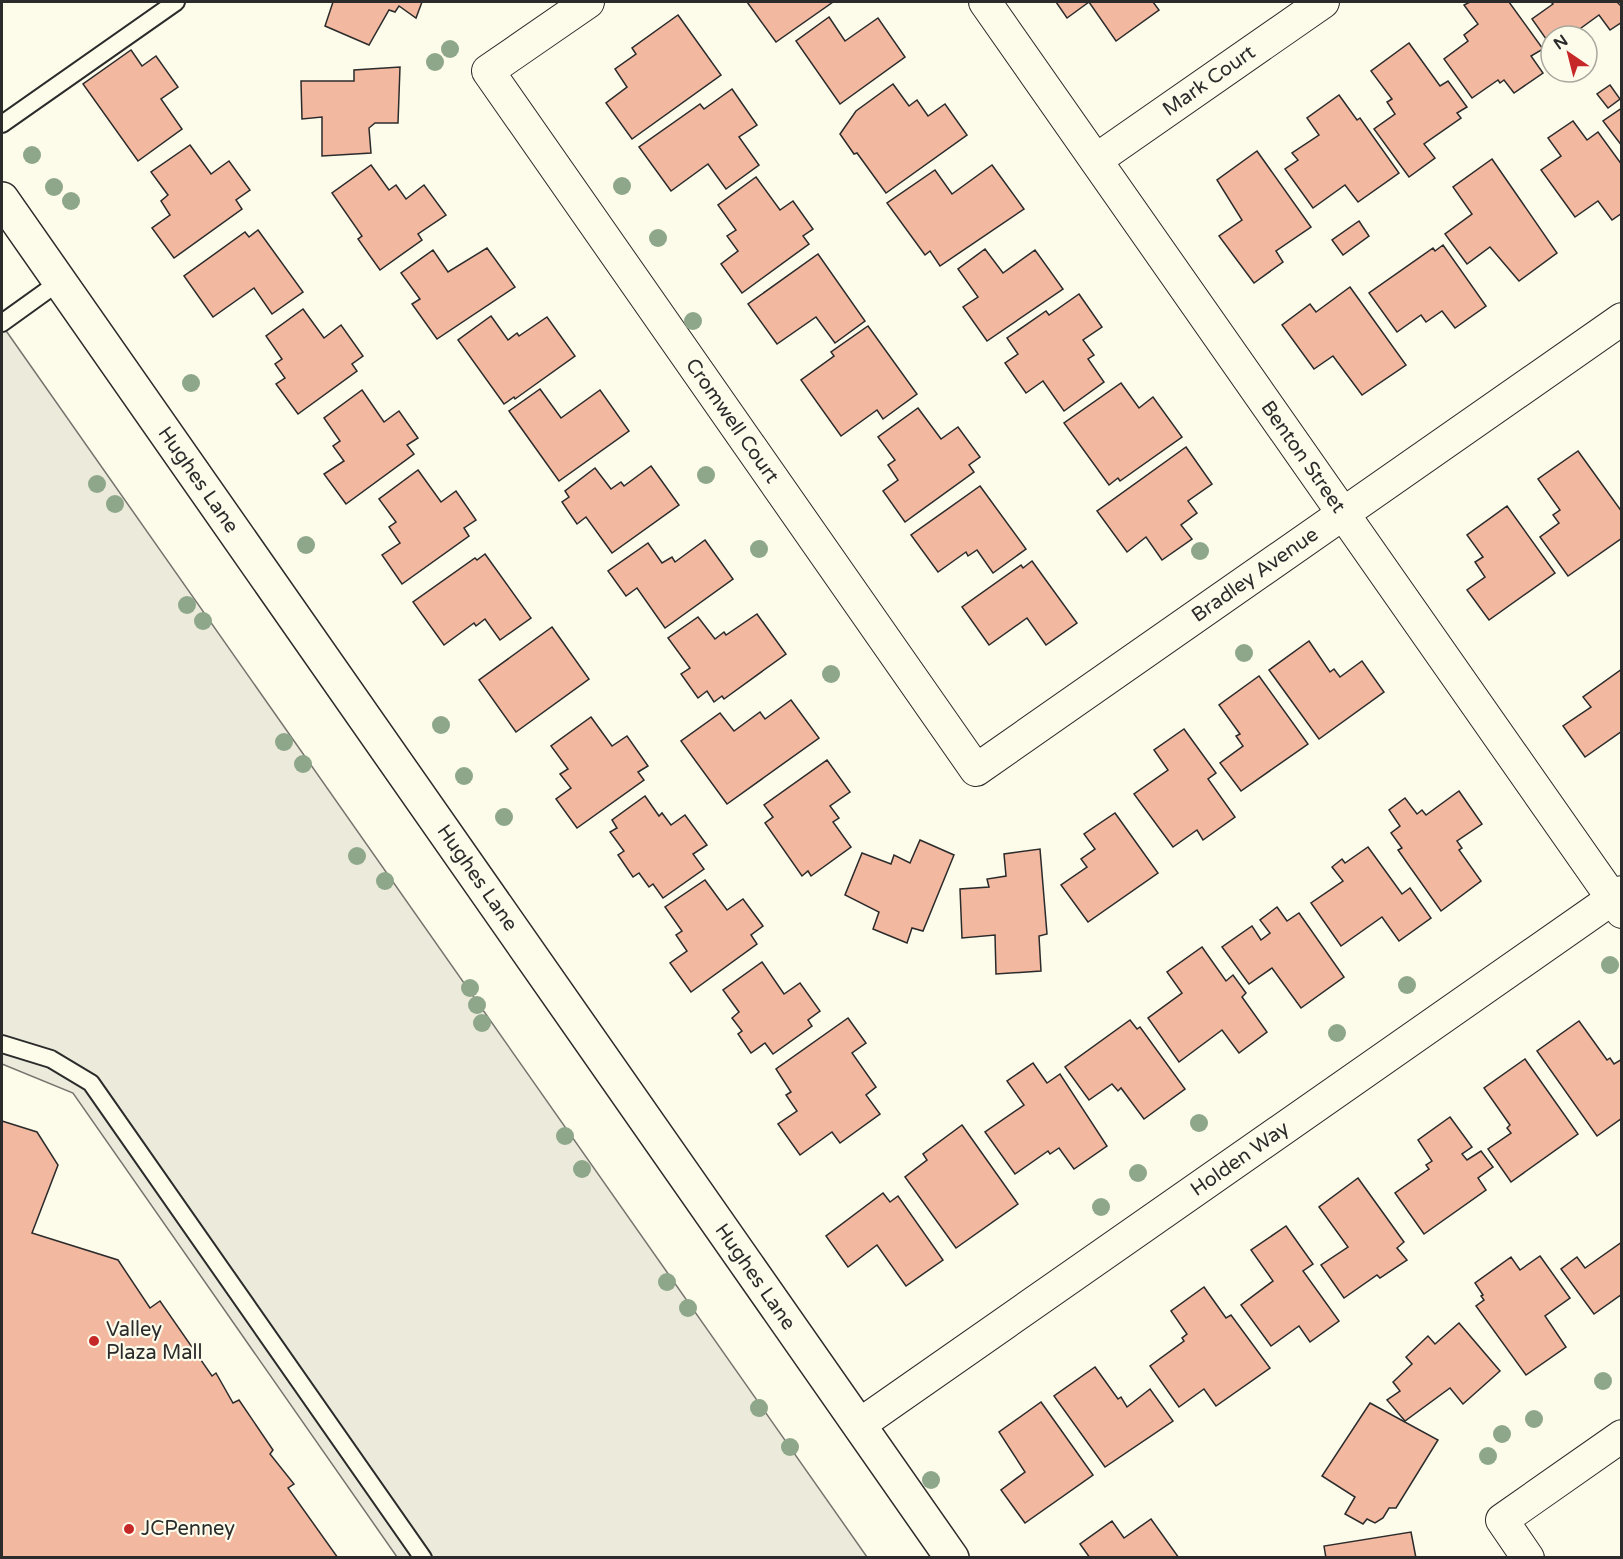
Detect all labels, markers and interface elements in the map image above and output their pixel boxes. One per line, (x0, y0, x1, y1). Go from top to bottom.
north arrow (1539, 24, 1599, 84)
text: N (1550, 31, 1572, 54)
street label: Mark Court (1158, 40, 1260, 122)
street label: Cromwell Court (680, 354, 784, 488)
street label: Benton Street (1256, 396, 1351, 518)
street label: Hughes Lane (153, 422, 243, 538)
street label: Bradley Avenue (1187, 522, 1323, 628)
street label: Hughes Lane (432, 820, 522, 936)
street label: Holden Way (1186, 1116, 1294, 1202)
street label: Hughes Lane (710, 1219, 800, 1335)
place label: Valley Plaza Mall (106, 1318, 202, 1365)
marker: Valley Plaza Mall (87, 1334, 101, 1348)
place label: JCPenney (141, 1517, 235, 1541)
marker: JCPenney (122, 1522, 136, 1536)

